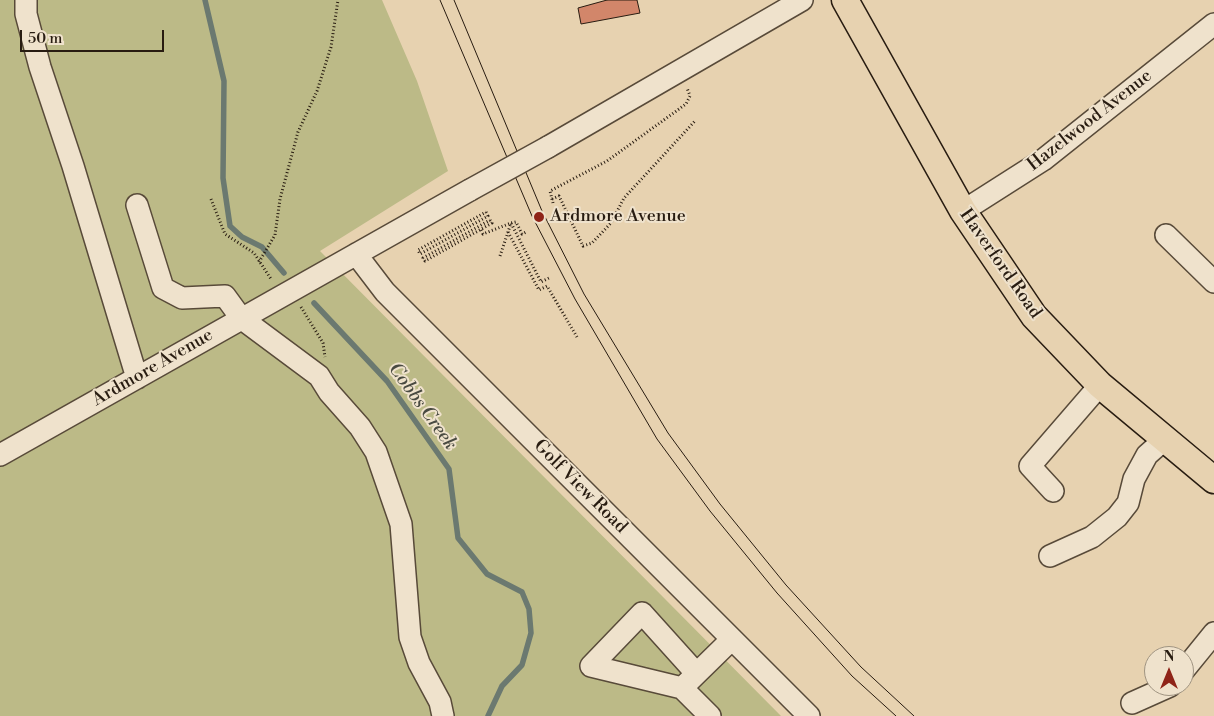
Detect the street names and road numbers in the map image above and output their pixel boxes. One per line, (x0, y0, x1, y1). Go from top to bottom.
street label: Hazelwood Avenue (1023, 66, 1157, 176)
street label: Haverford Road (954, 205, 1046, 323)
street label: Ardmore Avenue (89, 325, 217, 411)
street label: Golf View Road (529, 436, 631, 538)

